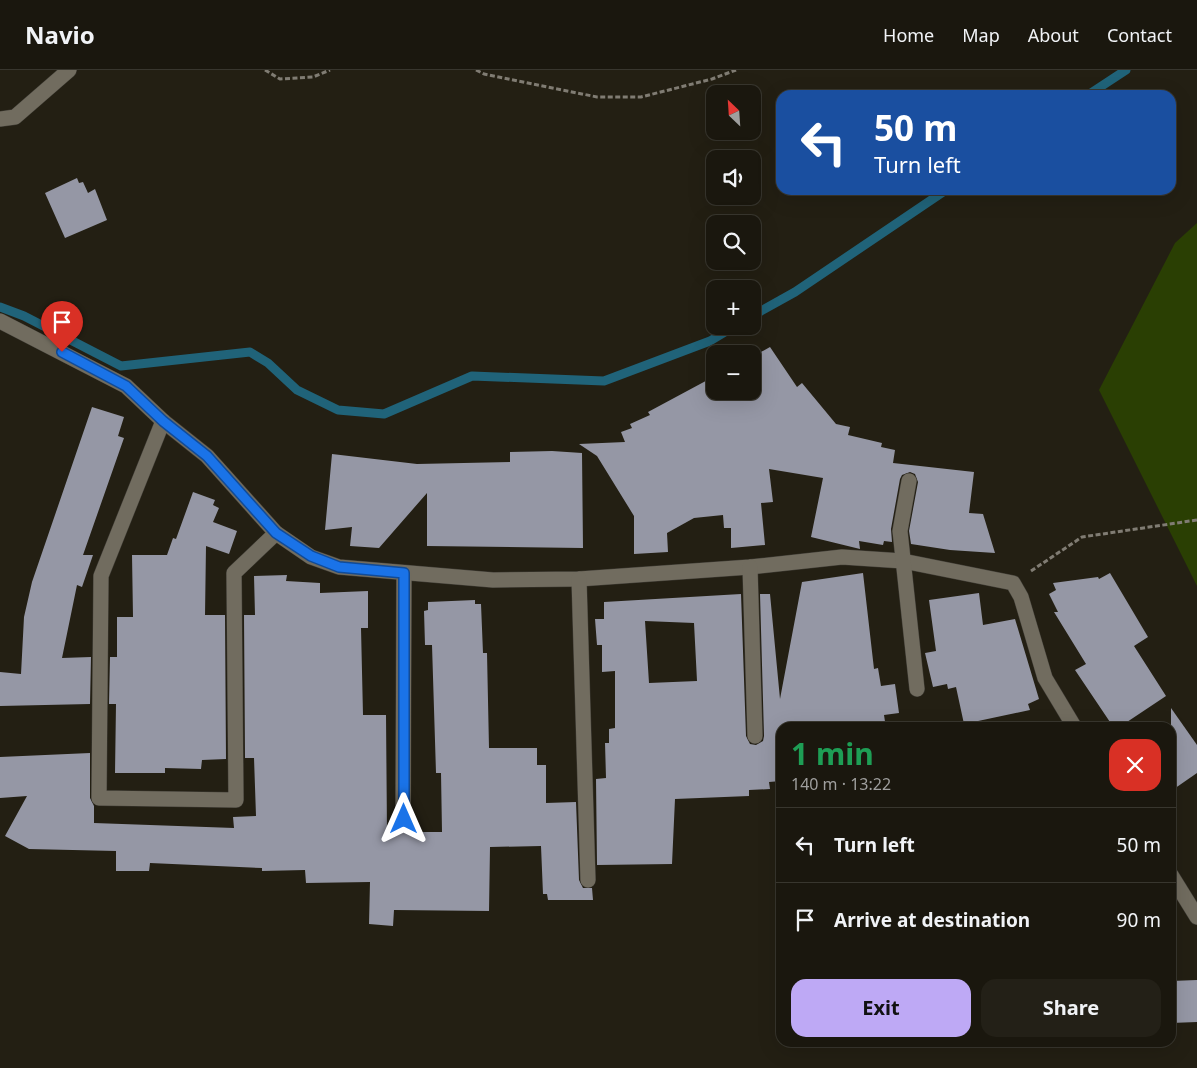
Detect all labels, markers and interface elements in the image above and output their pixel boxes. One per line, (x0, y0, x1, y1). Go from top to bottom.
text: Navio (25, 18, 95, 51)
text: Home (883, 23, 934, 47)
text: Map (962, 23, 1000, 47)
text: About (1028, 23, 1079, 47)
text: Contact (1107, 23, 1172, 47)
north arrow (706, 85, 761, 140)
map controls (706, 85, 761, 400)
text: 50 m (874, 104, 957, 151)
icon: left (791, 110, 856, 175)
text: Turn left (874, 149, 961, 179)
button: sound (706, 150, 761, 205)
button: search (706, 215, 761, 270)
button: + (706, 280, 761, 335)
pin (41, 301, 83, 352)
icon: arrive (48, 308, 76, 336)
button: − (706, 345, 761, 400)
text: 1 min (791, 733, 874, 774)
button: close (1109, 739, 1161, 791)
text: 140 m · 13:22 (791, 773, 891, 795)
position arrow (377, 792, 429, 844)
icon: left (791, 831, 819, 859)
text: Turn left (834, 832, 915, 858)
text: 50 m (1117, 832, 1161, 858)
icon: arrive (791, 906, 819, 934)
text: Arrive at destination (834, 907, 1030, 933)
text: 90 m (1117, 907, 1161, 933)
button: Exit (791, 979, 971, 1037)
button: Share (981, 979, 1161, 1037)

